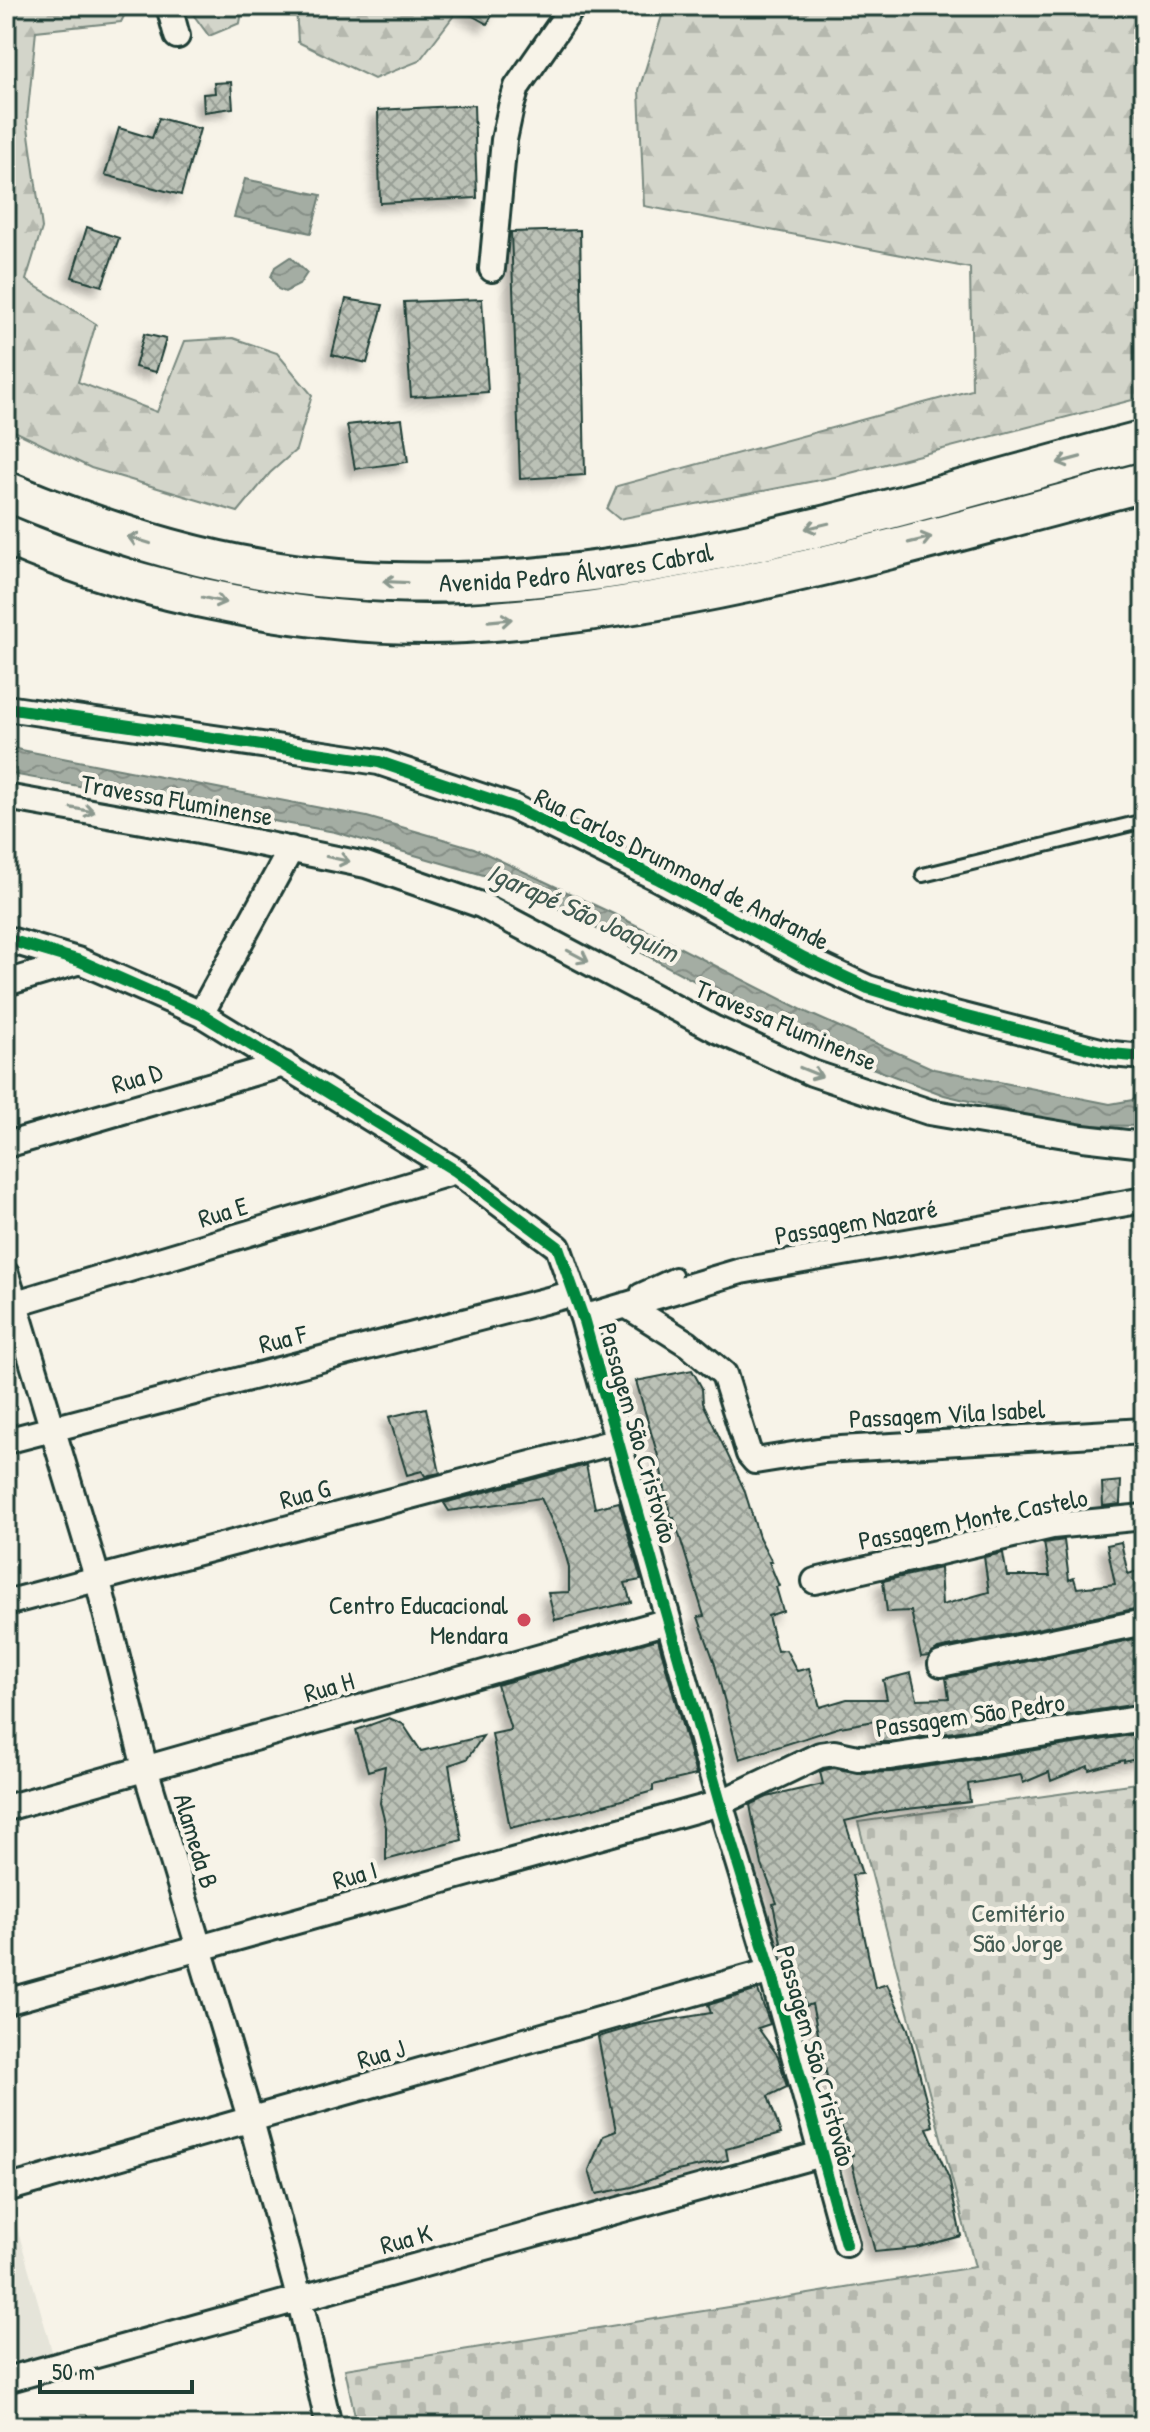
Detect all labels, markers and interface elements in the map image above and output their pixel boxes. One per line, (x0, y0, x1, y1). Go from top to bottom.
one-way arrow (1056, 453, 1082, 468)
one-way arrow (805, 519, 830, 534)
one-way arrow (126, 531, 151, 546)
one-way arrow (906, 532, 932, 547)
street label: Avenida Pedro Álvares Cabral (439, 533, 716, 600)
one-way arrow (382, 574, 409, 589)
one-way arrow (200, 593, 226, 608)
one-way arrow (486, 612, 513, 627)
street label: Travessa Fluminense (78, 765, 276, 834)
street label: Rua Carlos Drummond de Andrande (529, 779, 835, 958)
one-way arrow (70, 804, 95, 819)
one-way arrow (325, 852, 351, 867)
water label: Igarapé São Joaquim (482, 853, 685, 971)
one-way arrow (566, 949, 589, 965)
street label: Travessa Fluminense (690, 971, 882, 1079)
street label: Rua D (108, 1054, 167, 1101)
one-way arrow (798, 1066, 823, 1080)
street label: Rua E (194, 1187, 252, 1236)
street label: Passagem Nazaré (772, 1190, 940, 1253)
street label: Rua F (255, 1315, 312, 1361)
street label: Passagem São Cristovão (590, 1319, 687, 1547)
street label: Passagem Vila Isabel (848, 1391, 1046, 1436)
street label: Rua G (276, 1470, 334, 1517)
street label: Passagem Monte Castelo (855, 1479, 1090, 1558)
place label: Centro Educacional Mendara (329, 1587, 508, 1652)
marker: Centro Educacional Mendara (515, 1611, 533, 1629)
street label: Rua H (300, 1663, 358, 1710)
street label: Passagem São Pedro (873, 1684, 1067, 1745)
street label: Alameda B (166, 1789, 227, 1893)
street label: Rua I (329, 1852, 381, 1897)
park label: Cemitério São Jorge (971, 1895, 1065, 1960)
street label: Passagem São Cristovão (768, 1942, 865, 2170)
street label: Rua J (353, 2030, 409, 2077)
street label: Rua K (376, 2215, 436, 2262)
scale bar (40, 2344, 192, 2394)
text: 50 m (52, 2355, 95, 2387)

